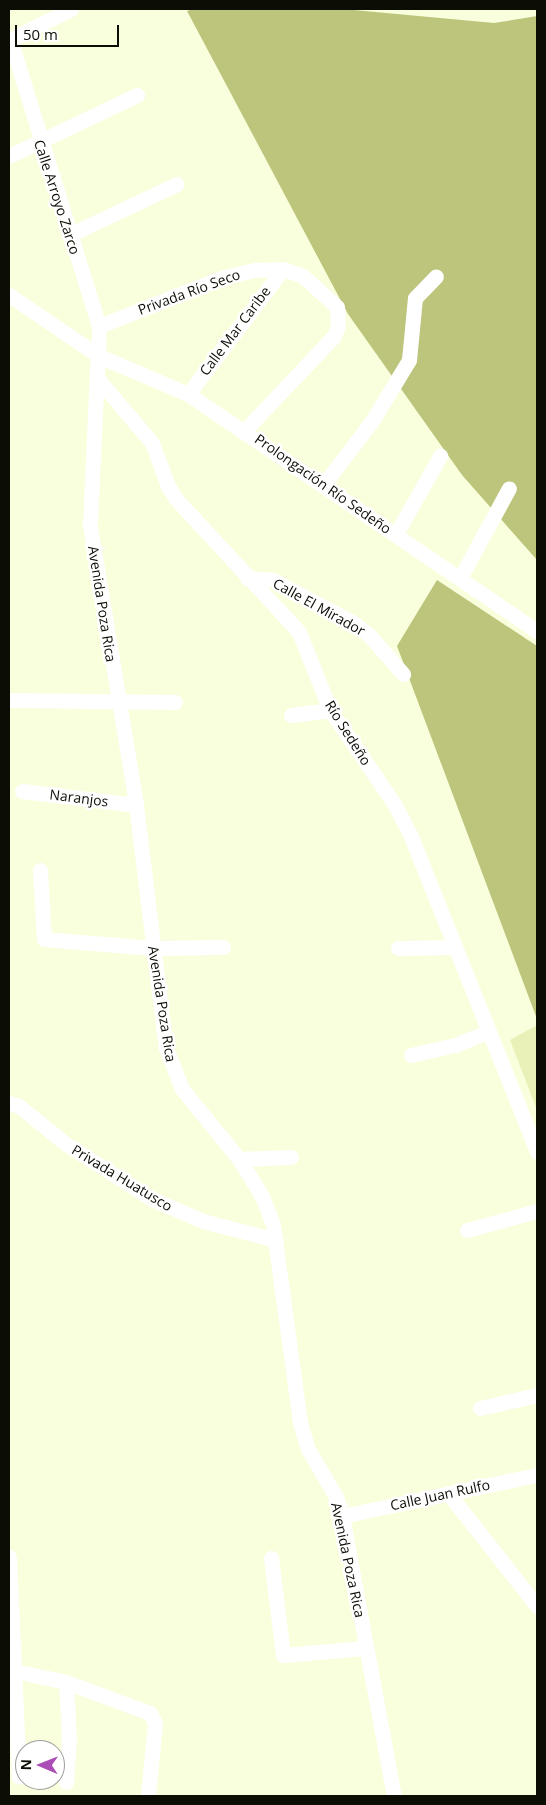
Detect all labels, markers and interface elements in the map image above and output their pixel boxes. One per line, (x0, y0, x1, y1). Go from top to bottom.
scale bar (18, 15, 121, 47)
text: 50 m (23, 24, 58, 44)
street label: Calle Arroyo Zarco (31, 138, 83, 256)
street label: Privada Río Seco (136, 266, 242, 318)
street label: Calle Mar Caribe (196, 283, 274, 379)
street label: Prolongación Río Sedeño (252, 430, 394, 538)
street label: Avenida Poza Rica (85, 545, 119, 663)
street label: Calle El Mirador (270, 575, 368, 639)
street label: Río Sedeño (321, 698, 375, 768)
street label: Naranjos (49, 786, 109, 810)
street label: Avenida Poza Rica (145, 945, 179, 1063)
street label: Privada Huatusco (69, 1141, 175, 1215)
street label: Calle Juan Rulfo (389, 1476, 491, 1514)
street label: Avenida Poza Rica (328, 1501, 368, 1619)
north arrow (15, 1740, 65, 1790)
text: N (16, 1759, 35, 1771)

